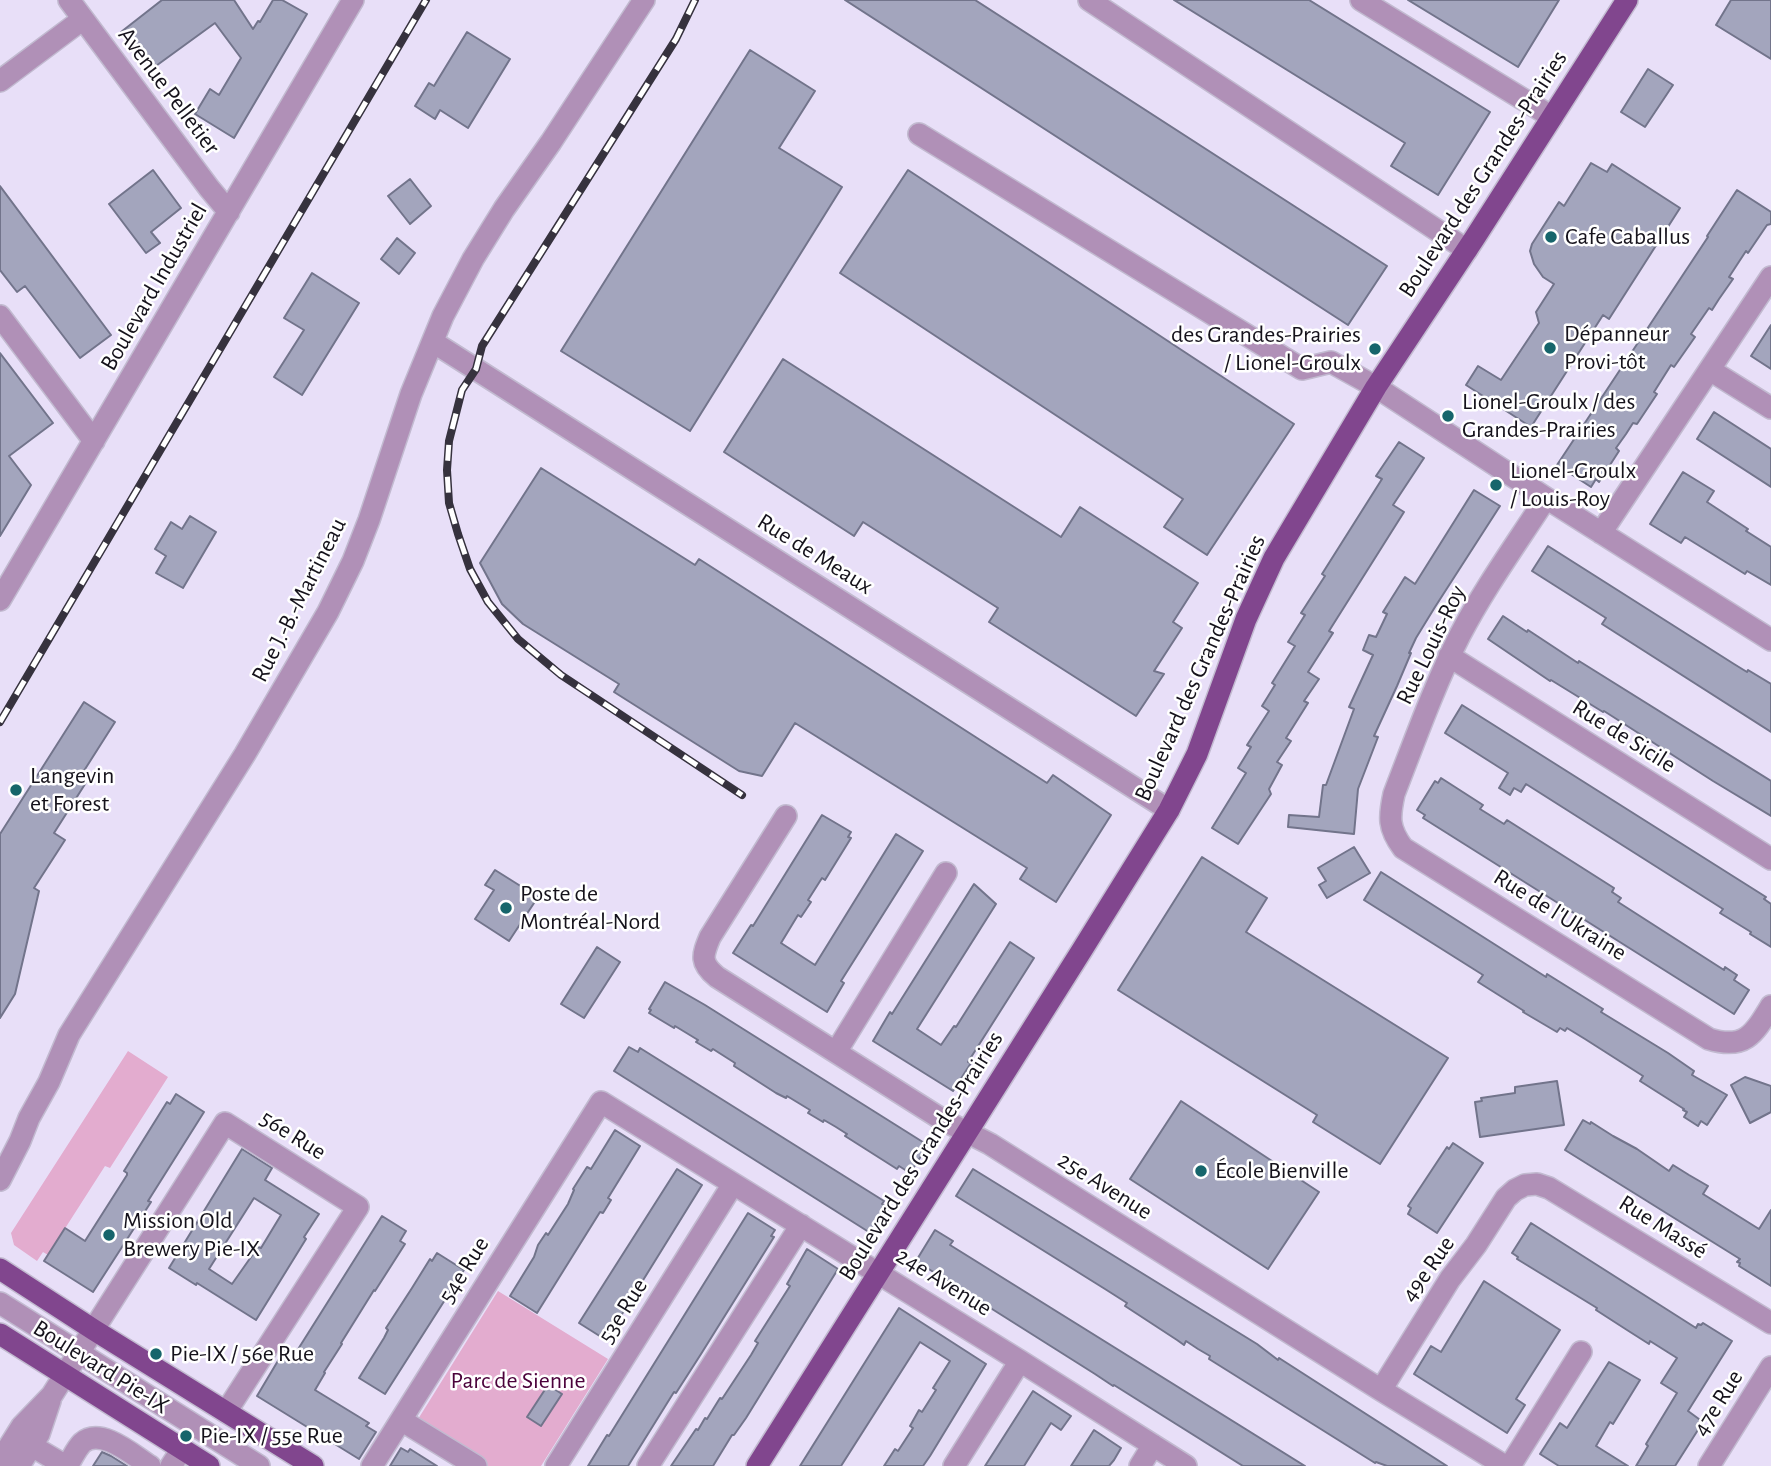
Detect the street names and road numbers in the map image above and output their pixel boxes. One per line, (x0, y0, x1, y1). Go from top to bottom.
street label: Avenue Pelletier (112, 22, 226, 160)
street label: Boulevard des Grandes-Prairies (1392, 45, 1574, 303)
street label: Boulevard Industriel (94, 198, 214, 376)
street label: Rue de Meaux (752, 507, 878, 601)
street label: Rue J.-B.-Martineau (245, 513, 353, 687)
street label: Boulevard des Grandes-Prairies (1128, 530, 1272, 806)
street label: Rue Louis-Roy (1390, 581, 1472, 709)
street label: Rue de Sicile (1567, 693, 1681, 779)
street label: Rue de l'Ukraine (1488, 863, 1632, 967)
street label: Boulevard des Grandes-Prairies (832, 1026, 1010, 1286)
street label: 56e Rue (255, 1104, 331, 1166)
street label: 25e Avenue (1052, 1146, 1158, 1226)
street label: Rue Massé (1614, 1189, 1712, 1265)
street label: 49e Rue (1395, 1230, 1461, 1308)
street label: 54e Rue (433, 1232, 495, 1308)
street label: 24e Avenue (891, 1241, 997, 1323)
street label: 53e Rue (592, 1273, 654, 1349)
street label: Boulevard Pie-IX (28, 1314, 174, 1420)
street label: 47e Rue (1687, 1365, 1749, 1441)

